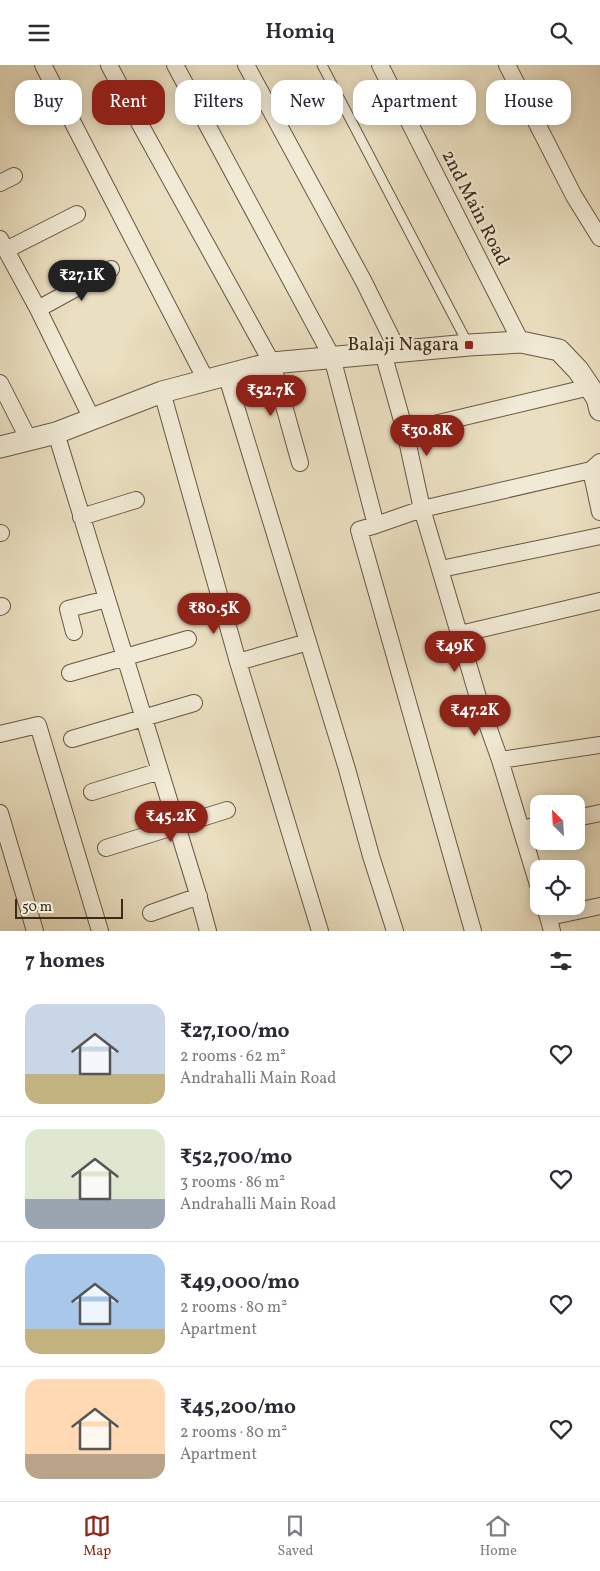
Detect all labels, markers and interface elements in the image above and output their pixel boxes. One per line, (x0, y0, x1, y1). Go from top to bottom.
text: Homiq (265, 17, 335, 48)
icon: menu (25, 19, 53, 47)
icon: search (547, 19, 575, 47)
chip: Buy (15, 80, 82, 125)
chip: Rent (92, 80, 165, 125)
chip: Filters (175, 80, 261, 125)
chip: New (271, 80, 343, 125)
chip: Apartment (353, 80, 476, 125)
chip: House (486, 80, 571, 125)
street label: 2nd Main Road (435, 146, 515, 270)
pin: ₹27.1K (41, 259, 123, 302)
text: ₹27.1K (59, 265, 105, 287)
place label: Balaji Nagara (348, 332, 459, 358)
marker: Balaji Nagara (463, 339, 475, 351)
pin: ₹52.7K (230, 375, 312, 417)
text: ₹52.7K (247, 380, 295, 402)
pin: ₹30.8K (386, 415, 468, 457)
text: ₹30.8K (401, 420, 453, 442)
pin: ₹80.5K (173, 593, 255, 635)
text: ₹80.5K (188, 598, 240, 620)
pin: ₹49K (425, 631, 485, 673)
text: ₹49K (436, 636, 474, 658)
pin: ₹47.2K (434, 695, 516, 737)
text: ₹47.2K (451, 700, 499, 722)
north arrow (530, 795, 585, 850)
map controls (530, 795, 585, 915)
pin: ₹45.2K (130, 801, 212, 843)
text: ₹45.2K (146, 806, 196, 828)
button: locate (530, 860, 585, 915)
scale bar (15, 896, 122, 919)
text: 50 m (22, 898, 52, 917)
text: 7 homes (25, 947, 105, 976)
icon: filters (547, 947, 575, 975)
text: ₹27,100/mo (180, 1017, 290, 1046)
icon: home (65, 1024, 125, 1084)
icon: heart (547, 1040, 575, 1068)
text: 2 rooms · 62 m² (180, 1046, 286, 1068)
text: Andrahalli Main Road (180, 1068, 336, 1090)
text: ₹52,700/mo (180, 1143, 292, 1172)
icon: home (65, 1149, 125, 1209)
icon: heart (547, 1165, 575, 1193)
text: 3 rooms · 86 m² (180, 1172, 285, 1194)
text: Andrahalli Main Road (180, 1194, 336, 1216)
text: ₹49,000/mo (180, 1268, 300, 1297)
icon: home (65, 1274, 125, 1334)
icon: heart (547, 1290, 575, 1318)
text: 2 rooms · 80 m² (180, 1297, 287, 1319)
text: Apartment (180, 1319, 257, 1341)
text: ₹45,200/mo (180, 1393, 296, 1422)
icon: home (65, 1399, 125, 1459)
icon: heart (547, 1415, 575, 1443)
text: 2 rooms · 80 m² (180, 1422, 287, 1444)
text: Apartment (180, 1444, 257, 1466)
tab: Map (83, 1512, 111, 1561)
tab: Saved (277, 1512, 314, 1561)
tab: Home (480, 1512, 517, 1561)

